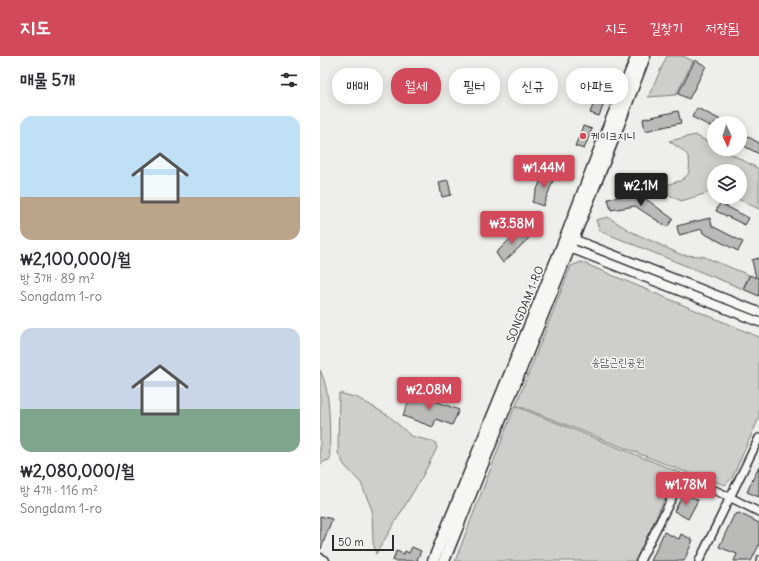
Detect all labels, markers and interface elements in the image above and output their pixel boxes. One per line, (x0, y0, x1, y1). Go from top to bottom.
text: 지도 (20, 15, 51, 39)
text: 지도 (605, 19, 627, 37)
text: 길찾기 (649, 19, 683, 37)
text: 저장됨 (705, 19, 739, 37)
chip: 매매 (332, 68, 383, 104)
chip: 월세 (391, 68, 441, 104)
chip: 필터 (449, 68, 500, 104)
chip: 신규 (508, 68, 558, 104)
chip: 아파트 (566, 68, 628, 104)
text: 매물 5개 (20, 69, 75, 91)
icon: filters (278, 69, 300, 91)
north arrow (707, 116, 747, 156)
map controls (707, 116, 747, 204)
place label: 케이크지니 (591, 129, 635, 143)
marker: 케이크지니 (578, 131, 588, 141)
icon: home (124, 142, 196, 214)
pin: ₩1.44M (511, 155, 577, 189)
text: ₩1.44M (523, 159, 565, 176)
button: layers (707, 164, 747, 204)
pin: ₩2.1M (613, 173, 669, 207)
text: ₩2.1M (624, 177, 658, 194)
pin: ₩3.58M (479, 211, 545, 245)
text: ₩3.58M (489, 215, 535, 232)
text: ₩2,100,000/월 (20, 248, 131, 270)
street label: SONGDAM 1-RO (503, 264, 547, 344)
text: 방 3개 · 89 m² (20, 270, 95, 287)
text: Songdam 1-ro (20, 288, 102, 305)
icon: home (124, 354, 196, 426)
park label: 송담근린공원 (591, 355, 645, 369)
pin: ₩2.08M (396, 377, 462, 411)
text: ₩2.08M (406, 381, 452, 398)
text: ₩2,080,000/월 (20, 460, 135, 482)
pin: ₩1.78M (653, 472, 719, 506)
text: ₩1.78M (665, 476, 707, 493)
text: 방 4개 · 116 m² (20, 482, 98, 499)
text: Songdam 1-ro (20, 500, 102, 517)
scale bar (332, 533, 394, 552)
text: 50 m (338, 535, 364, 549)

